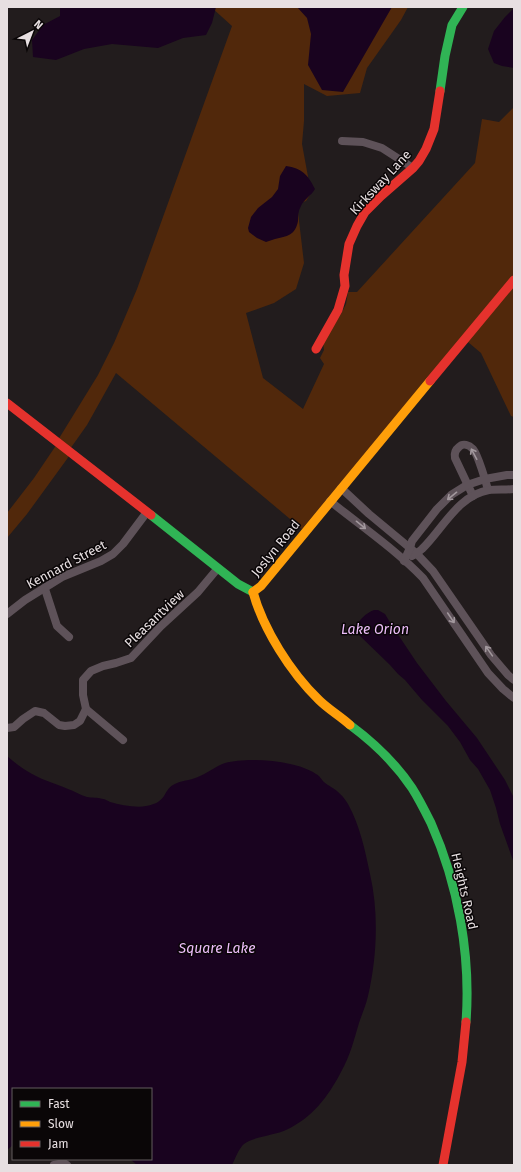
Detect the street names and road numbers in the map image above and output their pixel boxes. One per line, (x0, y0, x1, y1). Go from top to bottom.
street label: Kirksway Lane (347, 147, 414, 218)
street label: Joslyn Road (248, 517, 303, 580)
street label: Kennard Street (24, 537, 109, 592)
street label: Pleasantview (122, 586, 188, 650)
street label: Heights Road (448, 851, 481, 931)

